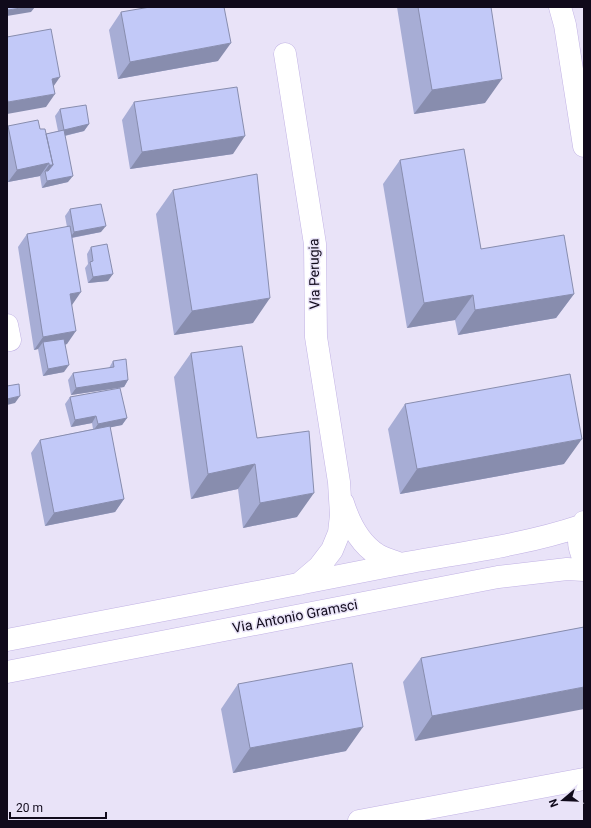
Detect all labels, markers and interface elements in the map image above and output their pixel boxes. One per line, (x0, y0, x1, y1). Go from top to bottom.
street label: Via Perugia (305, 238, 323, 310)
street label: Via Antonio Gramsci (231, 596, 359, 636)
north arrow (543, 780, 583, 820)
scale bar (10, 794, 106, 820)
text: N (547, 797, 561, 809)
text: 20 m (16, 801, 43, 815)

